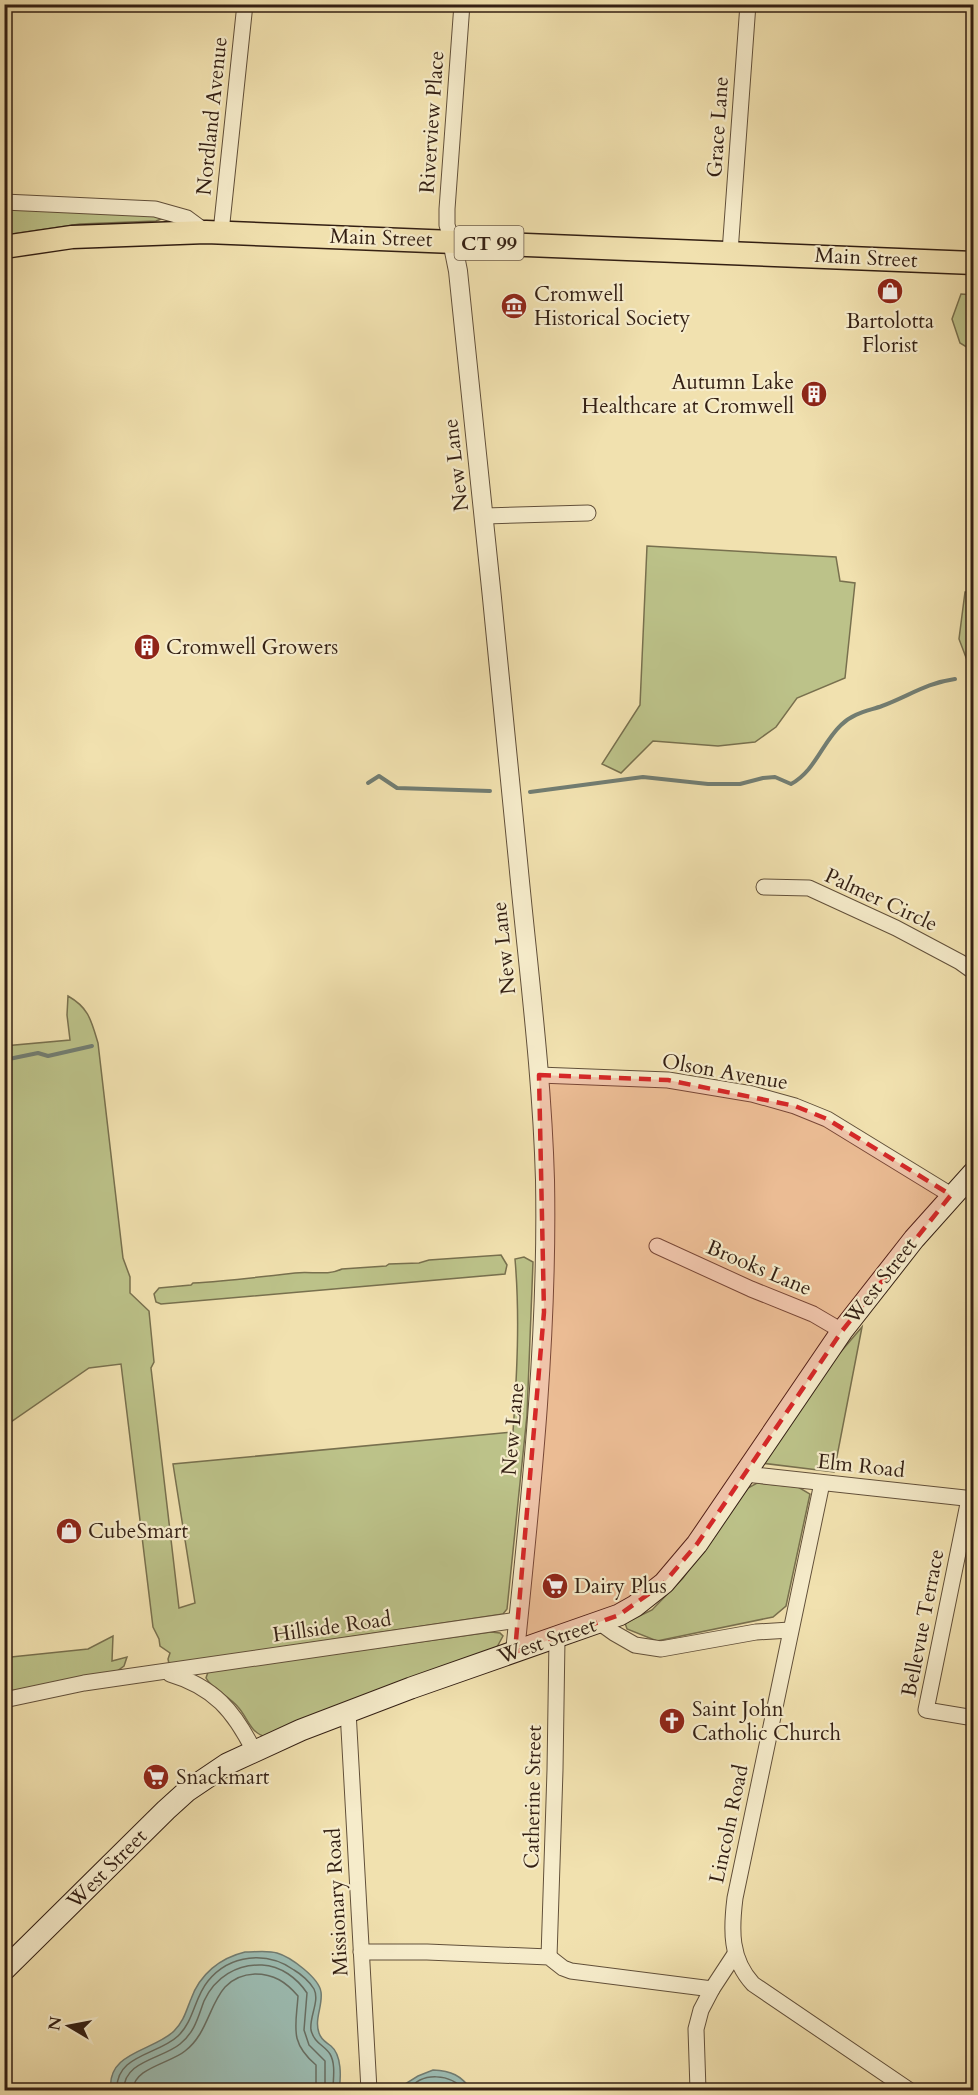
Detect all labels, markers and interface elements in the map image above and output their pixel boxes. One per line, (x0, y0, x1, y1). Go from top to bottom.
street label: Nordland Avenue (189, 35, 235, 197)
street label: Riverview Place (413, 50, 451, 194)
street label: Grace Lane (700, 75, 736, 179)
street label: Main Street (329, 222, 433, 254)
road number: CT 99 (454, 226, 524, 260)
street label: Main Street (814, 241, 918, 275)
shop icon: Bartolotta Florist (875, 276, 905, 306)
place label: Cromwell Historical Society (534, 280, 690, 333)
museum icon: Cromwell Historical Society (499, 291, 529, 321)
place label: Bartolotta Florist (846, 307, 934, 360)
place label: Autumn Lake Healthcare at Cromwell (582, 368, 794, 421)
building icon: Autumn Lake Healthcare at Cromwell (799, 379, 829, 409)
street label: New Lane (436, 417, 476, 513)
building icon: Cromwell Growers (132, 632, 162, 662)
place label: Cromwell Growers (166, 633, 338, 662)
street label: Palmer Circle (820, 861, 942, 939)
street label: New Lane (485, 900, 523, 996)
street label: Olson Avenue (660, 1047, 790, 1097)
street label: West Street (837, 1231, 924, 1331)
street label: Brooks Lane (702, 1233, 816, 1303)
street label: New Lane (494, 1381, 532, 1477)
street label: Elm Road (816, 1447, 906, 1485)
shop icon: CubeSmart (54, 1516, 84, 1546)
place label: CubeSmart (88, 1517, 188, 1546)
street label: Bellevue Terrace (894, 1547, 952, 1699)
supermarket icon: Dairy Plus (540, 1571, 570, 1601)
place label: Dairy Plus (574, 1572, 667, 1601)
street label: Hillside Road (271, 1604, 393, 1650)
street label: West Street (493, 1610, 601, 1672)
place label: Saint John Catholic Church (692, 1695, 841, 1748)
church icon: Saint John Catholic Church (657, 1706, 687, 1736)
street label: Catherine Street (517, 1724, 549, 1869)
supermarket icon: Snackmart (141, 1762, 171, 1792)
street label: Lincoln Road (702, 1762, 756, 1886)
place label: Snackmart (176, 1763, 270, 1792)
street label: West Street (60, 1822, 154, 1916)
street label: Missionary Road (319, 1827, 355, 1977)
north arrow (39, 1996, 99, 2056)
text: N (43, 2015, 67, 2032)

